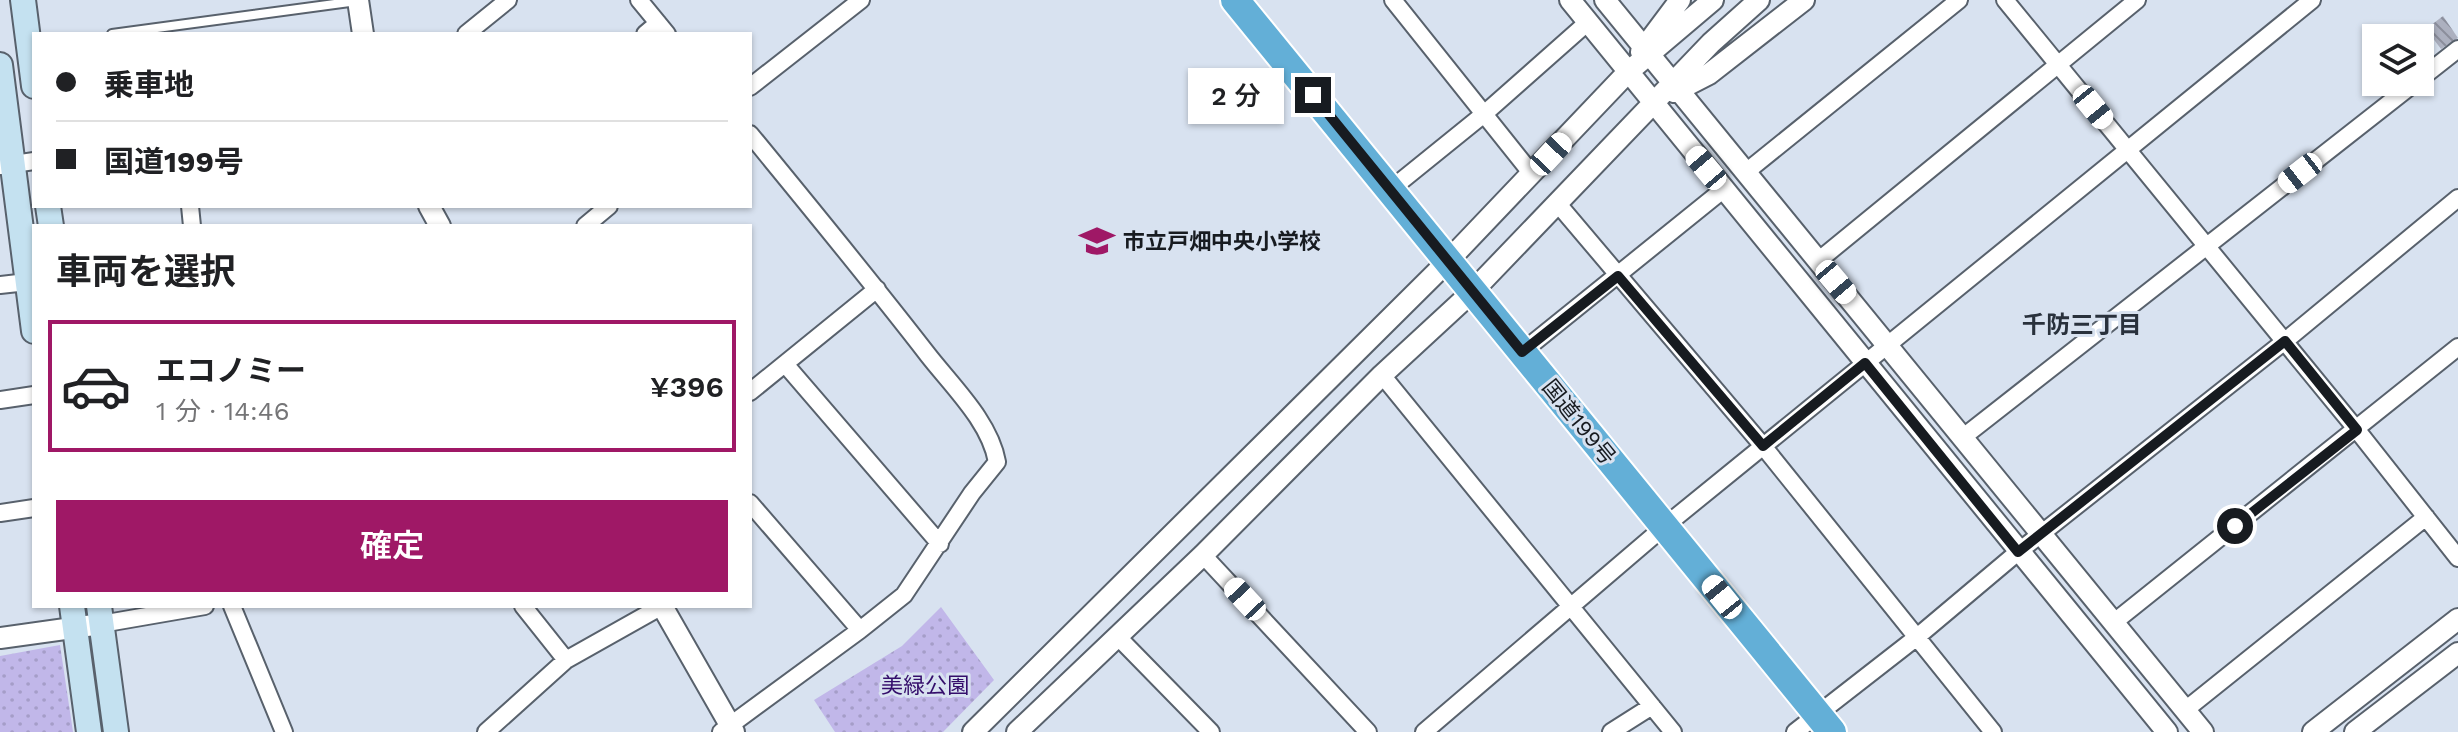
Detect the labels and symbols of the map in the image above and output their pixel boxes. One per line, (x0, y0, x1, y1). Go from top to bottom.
callout: 2 分 (1189, 67, 1285, 123)
route end (1295, 77, 1331, 113)
car (2069, 81, 2117, 133)
car (1526, 128, 1576, 180)
car (1681, 142, 1731, 194)
car (2274, 149, 2326, 197)
school or university icon: 市立戸畑中央小学校 (1078, 222, 1116, 260)
place label: 市立戸畑中央小学校 (1123, 229, 1321, 254)
car (1811, 256, 1861, 308)
district label: 千防三丁目 (2022, 311, 2142, 339)
street label: 国道199号 (1537, 375, 1621, 469)
route start (2217, 508, 2253, 544)
car (1698, 571, 1746, 623)
car (1220, 573, 1270, 625)
park label: 美緑公園 (881, 673, 969, 698)

